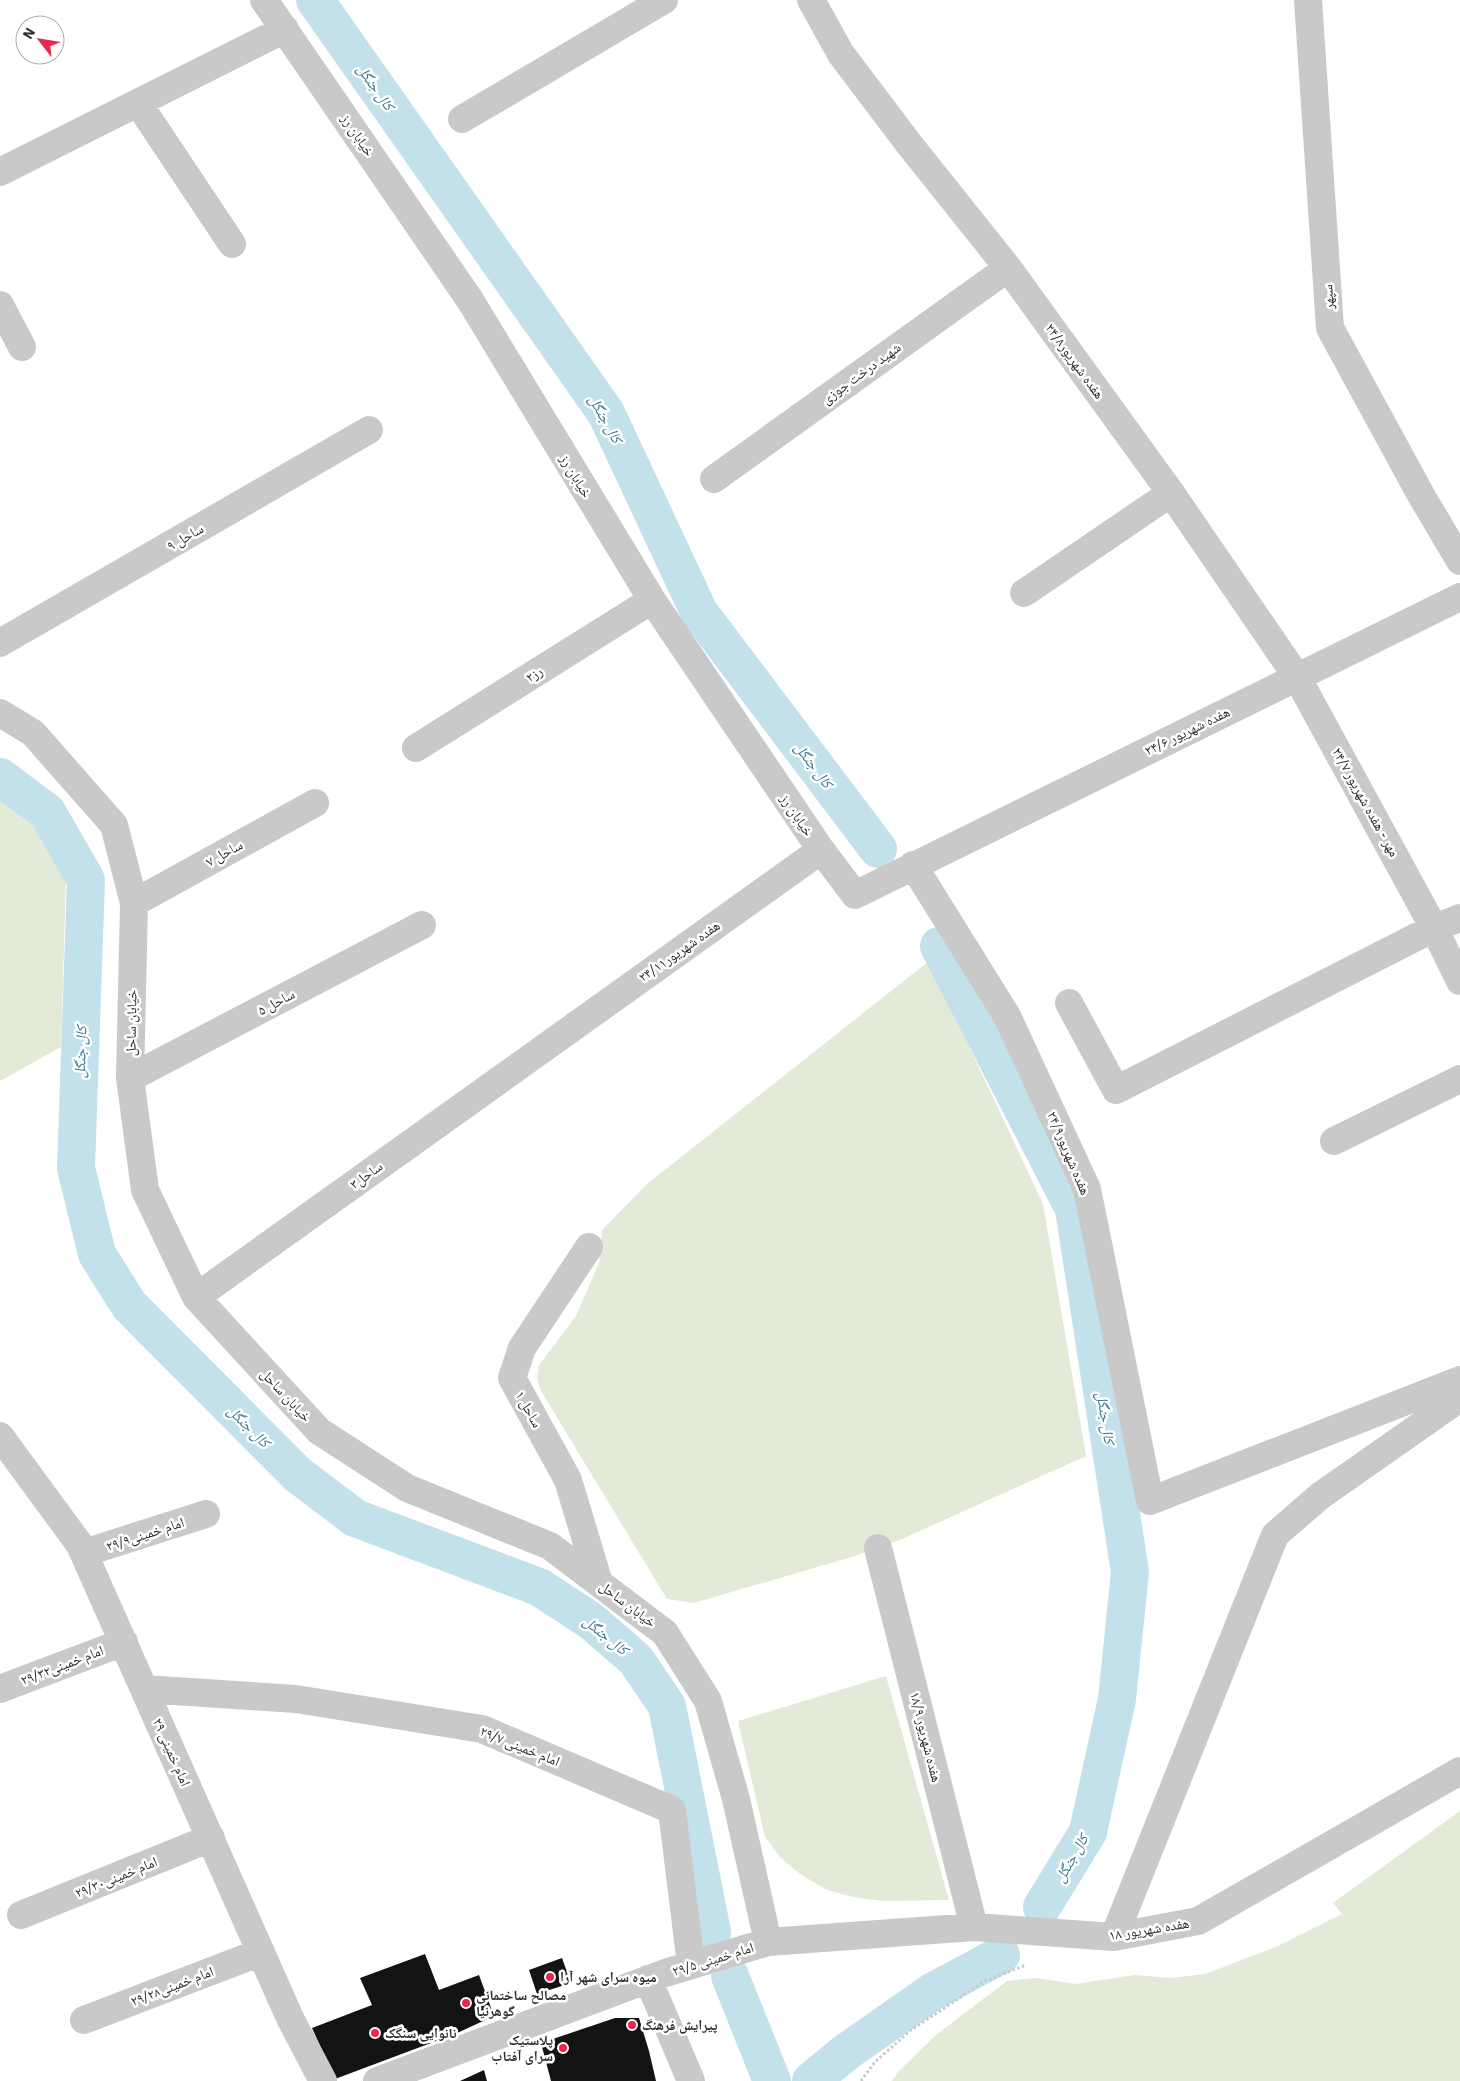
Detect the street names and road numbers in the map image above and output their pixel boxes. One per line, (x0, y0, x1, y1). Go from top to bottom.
street label: خیابان رز (337, 110, 379, 160)
street label: سپهر (1318, 284, 1338, 311)
street label: هفده شهریور۲۴/۸ (1041, 320, 1109, 402)
street label: شهید درخت جوزی (818, 338, 904, 408)
street label: خیابان رز (556, 450, 596, 501)
street label: ساحل ۹ (163, 519, 207, 555)
street label: رز۲ (522, 662, 546, 686)
street label: هفده شهریور ۲۴/۶ (1141, 703, 1233, 759)
street label: مهر - هفده شهریور ۲۴/۷ (1328, 744, 1404, 860)
street label: خیابان رز (776, 790, 818, 840)
street label: ساحل ۷ (202, 836, 246, 870)
street label: هفده شهریور۲۴/۱۱ (635, 916, 723, 986)
street label: ساحل ۵ (254, 985, 298, 1019)
street label: خیابان ساحل (121, 990, 141, 1056)
street label: هفده شهریور۲۴/۹ (1043, 1108, 1095, 1198)
street label: ساحل۳ (346, 1157, 386, 1193)
street label: خیابان ساحل (257, 1365, 315, 1425)
street label: ساحل ۱ (512, 1387, 546, 1431)
street label: امام خمینی۲۹/۹ (104, 1513, 187, 1556)
street label: خیابان ساحل (596, 1577, 660, 1631)
street label: امام خمینی۲۹/۳۲ (18, 1641, 106, 1690)
street label: هفده شهریور ۱۸/۹ (906, 1690, 946, 1784)
street label: امام خمینی ۲۹ (148, 1715, 195, 1789)
street label: امام خمینی ۲۹/۷ (477, 1722, 562, 1771)
street label: امام خمینی۲۹/۳۰ (72, 1852, 160, 1903)
street label: هفده شهریور ۱۸ (1108, 1914, 1190, 1944)
street label: امام خمینی ۲۹/۵ (670, 1938, 756, 1981)
street label: امام خمینی۲۹/۲۸ (128, 1962, 216, 2011)

